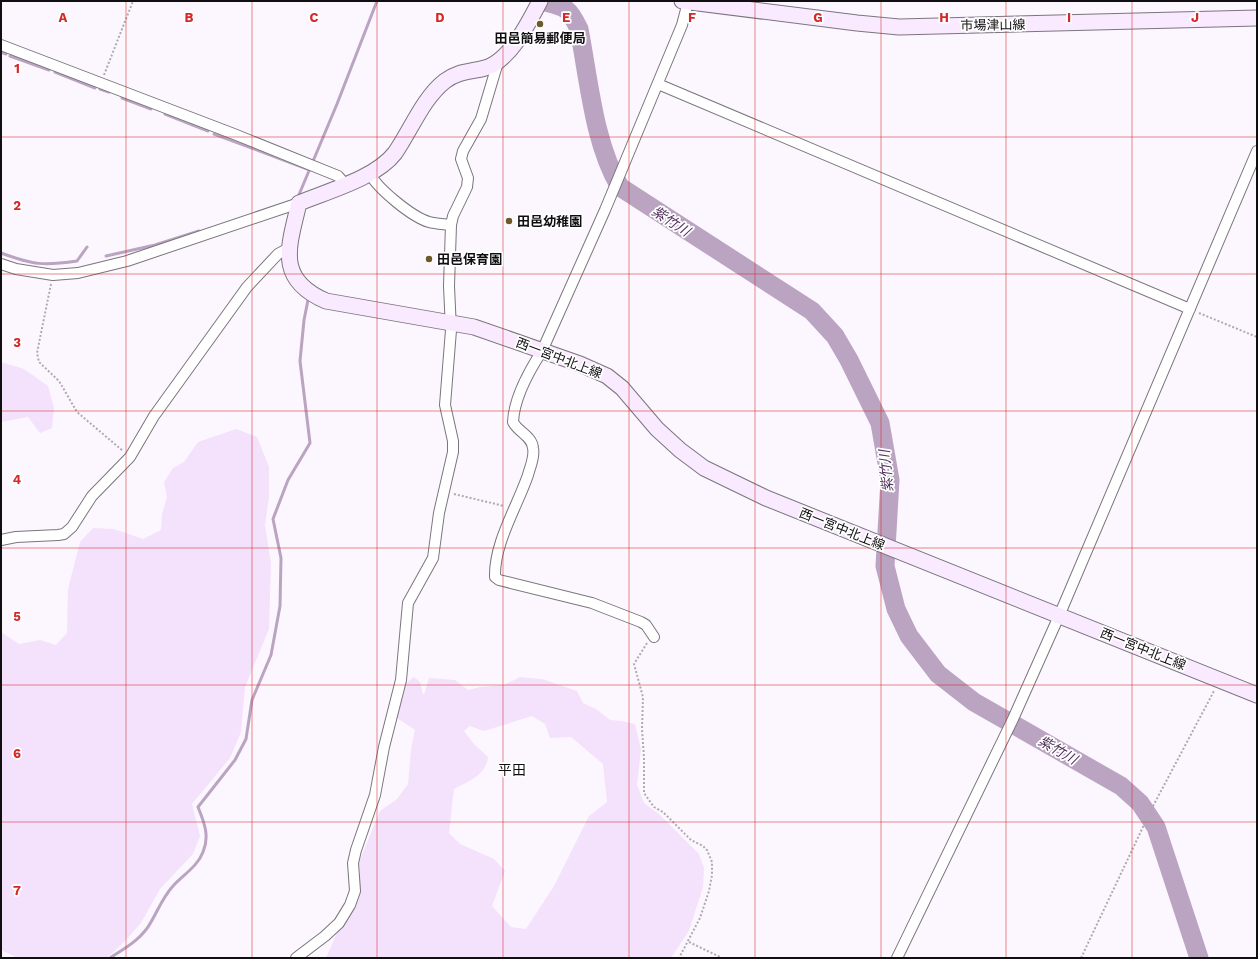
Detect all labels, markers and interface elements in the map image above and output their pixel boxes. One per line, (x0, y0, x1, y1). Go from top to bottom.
text: A (59, 10, 68, 25)
text: B (185, 10, 194, 25)
text: C (310, 10, 319, 25)
text: D (435, 10, 445, 25)
text: E (562, 10, 570, 25)
text: F (688, 10, 696, 25)
text: G (813, 10, 823, 25)
text: H (939, 10, 949, 25)
text: I (1067, 10, 1071, 25)
text: J (1191, 10, 1199, 25)
street label: 市場津山線 (960, 17, 1026, 33)
marker: 田邑簡易郵便局 (535, 19, 545, 29)
place label: 田邑簡易郵便局 (494, 31, 586, 46)
text: 1 (14, 61, 20, 76)
text: 2 (13, 198, 21, 213)
water label: 紫竹川 (649, 203, 695, 240)
place label: 田邑幼稚園 (517, 214, 582, 229)
marker: 田邑幼稚園 (504, 216, 514, 226)
place label: 田邑保育園 (437, 252, 502, 267)
marker: 田邑保育園 (424, 254, 434, 264)
text: 3 (13, 335, 21, 350)
street label: 西一宮中北上線 (514, 335, 604, 381)
water label: 紫竹川 (876, 447, 896, 493)
text: 4 (13, 472, 22, 487)
street label: 西一宮中北上線 (797, 505, 887, 553)
text: 5 (13, 609, 21, 624)
street label: 西一宮中北上線 (1098, 625, 1188, 673)
water label: 紫竹川 (1036, 733, 1082, 768)
text: 6 (13, 746, 21, 761)
district label: 平田 (498, 762, 526, 778)
text: 7 (13, 883, 21, 898)

